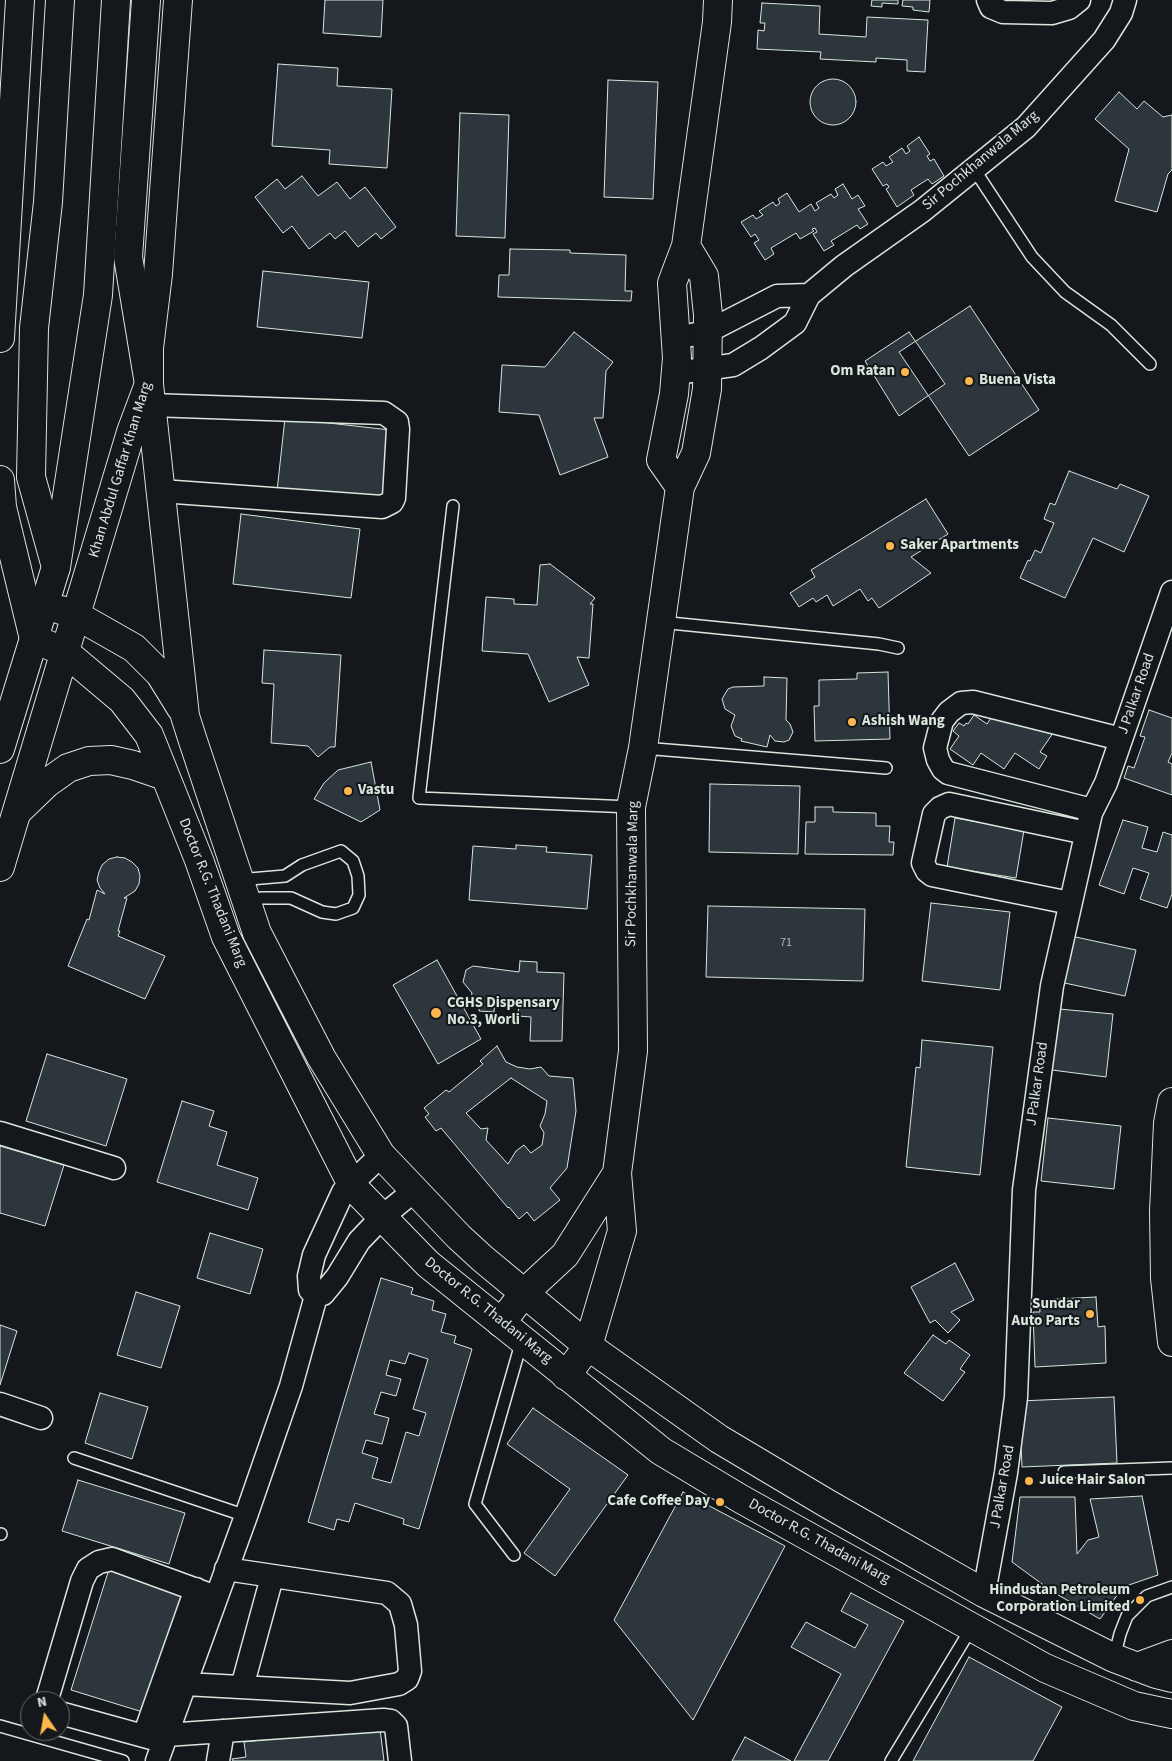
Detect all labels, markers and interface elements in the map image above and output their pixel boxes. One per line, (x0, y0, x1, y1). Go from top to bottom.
street label: Sir Pochkhanwala Marg (919, 107, 1043, 215)
place label: Om Ratan (830, 363, 895, 381)
marker: Om Ratan (899, 366, 911, 378)
place label: Buena Vista (979, 372, 1056, 390)
marker: Buena Vista (963, 375, 975, 387)
street label: Khan Abdul Gaffar Khan Marg (86, 380, 156, 560)
place label: Saker Apartments (900, 537, 1019, 555)
marker: Saker Apartments (884, 540, 896, 552)
street label: J Palkar Road (1115, 651, 1159, 737)
place label: Ashish Wang (862, 713, 945, 731)
marker: Ashish Wang (846, 716, 858, 728)
place label: Vastu (358, 782, 394, 800)
marker: Vastu (342, 785, 354, 797)
street label: Sir Pochkhanwala Marg (623, 801, 643, 947)
street label: Doctor R.G. Thadani Marg (174, 816, 250, 970)
house number: 71 (780, 936, 792, 950)
place label: CGHS Dispensary No.3, Worli (447, 995, 560, 1030)
marker: CGHS Dispensary No.3, Worli (429, 1006, 443, 1020)
street label: J Palkar Road (1023, 1041, 1053, 1127)
street label: Doctor R.G. Thadani Marg (421, 1254, 555, 1368)
place label: Sundar Auto Parts (1012, 1296, 1080, 1331)
marker: Sundar Auto Parts (1084, 1308, 1096, 1320)
street label: J Palkar Road (987, 1444, 1019, 1530)
place label: Juice Hair Salon (1039, 1472, 1145, 1490)
marker: Juice Hair Salon (1023, 1475, 1035, 1487)
place label: Cafe Coffee Day (607, 1493, 710, 1511)
marker: Cafe Coffee Day (714, 1496, 726, 1508)
street label: Doctor R.G. Thadani Marg (745, 1496, 893, 1588)
place label: Hindustan Petroleum Corporation Limited (989, 1582, 1130, 1617)
marker: Hindustan Petroleum Corporation Limited (1134, 1594, 1146, 1606)
north arrow (20, 1691, 70, 1741)
text: N (35, 1692, 49, 1713)

